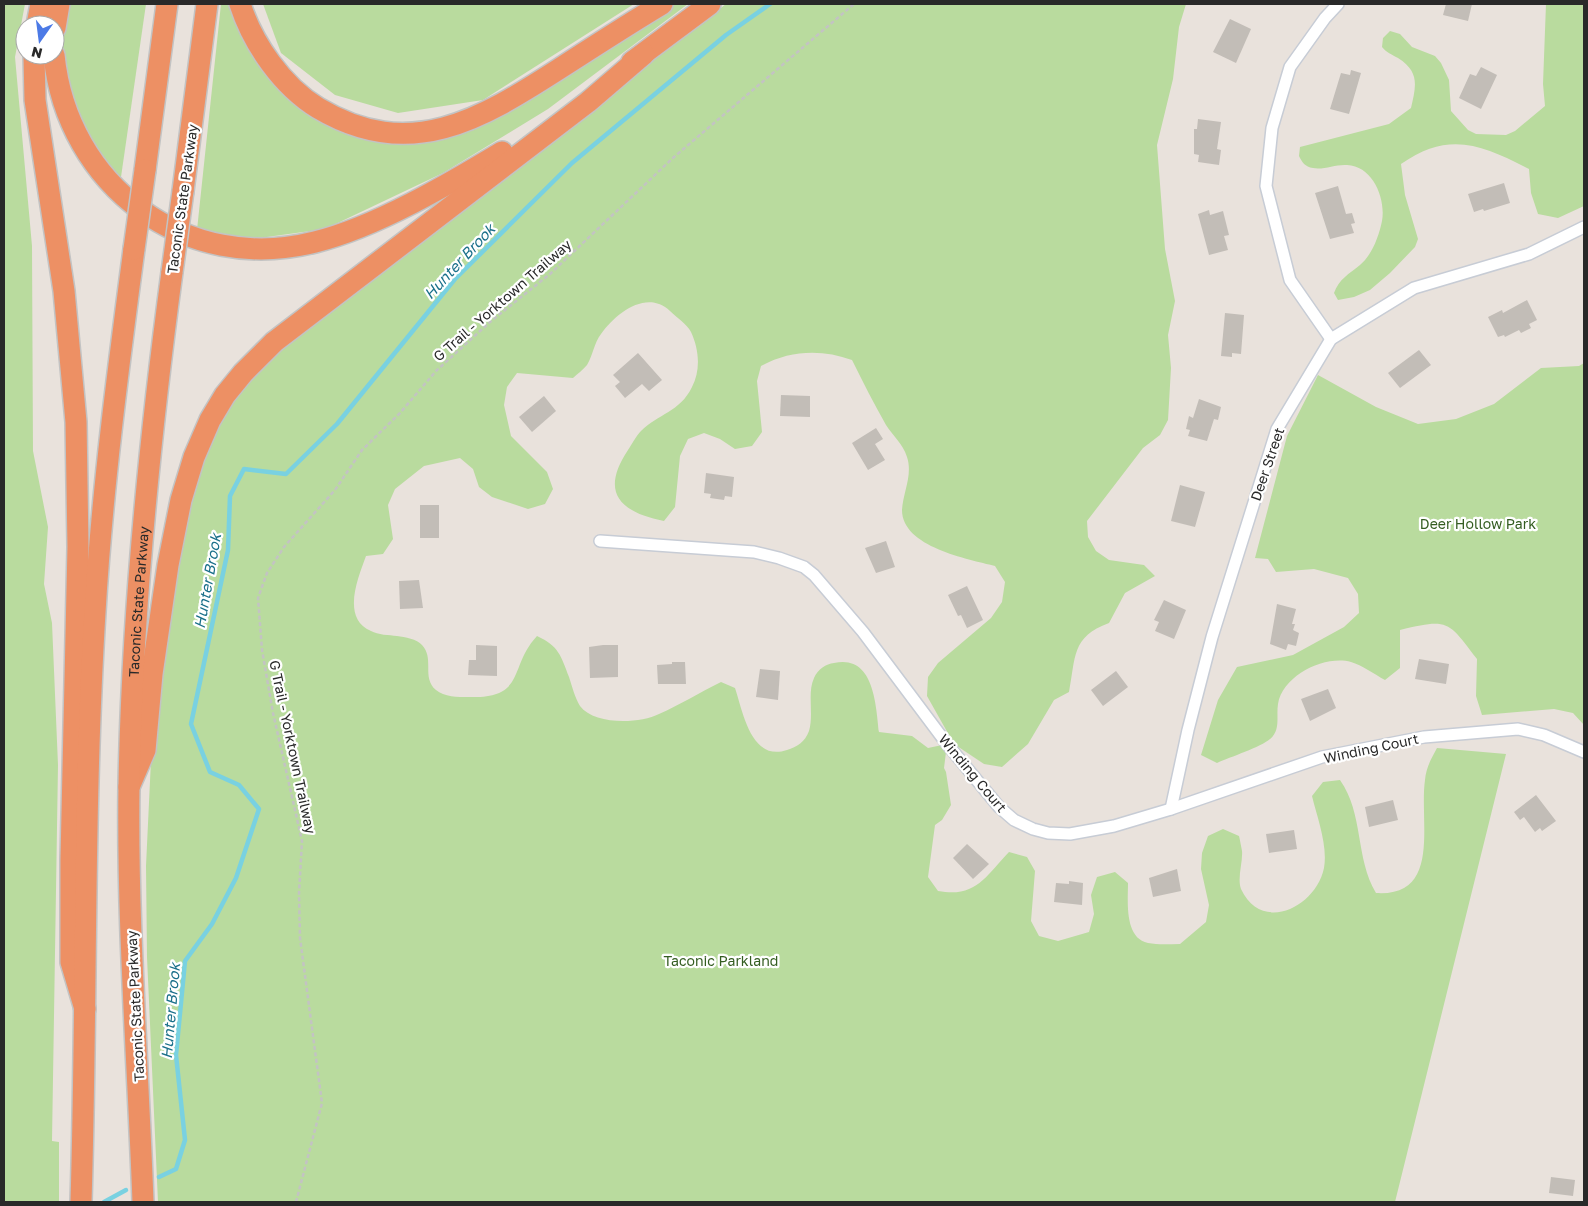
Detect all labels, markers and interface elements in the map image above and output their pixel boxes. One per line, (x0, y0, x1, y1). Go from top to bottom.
north arrow (15, 15, 65, 65)
text: N (30, 44, 44, 63)
street label: Taconic State Parkway (163, 123, 201, 275)
water label: Hunter Brook (420, 219, 499, 302)
street label: G Trail - Yorktown Trailway (430, 235, 575, 364)
street label: Deer Street (1247, 425, 1287, 503)
park label: Deer Hollow Park (1420, 515, 1536, 532)
street label: Taconic State Parkway (124, 525, 152, 677)
water label: Hunter Brook (190, 531, 224, 630)
street label: G Trail - Yorktown Trailway (266, 659, 320, 836)
street label: Winding Court (1322, 730, 1420, 766)
street label: Winding Court (935, 731, 1011, 815)
street label: Taconic State Parkway (123, 930, 147, 1082)
park label: Taconic Parkland (664, 952, 778, 969)
water label: Hunter Brook (157, 961, 183, 1060)

